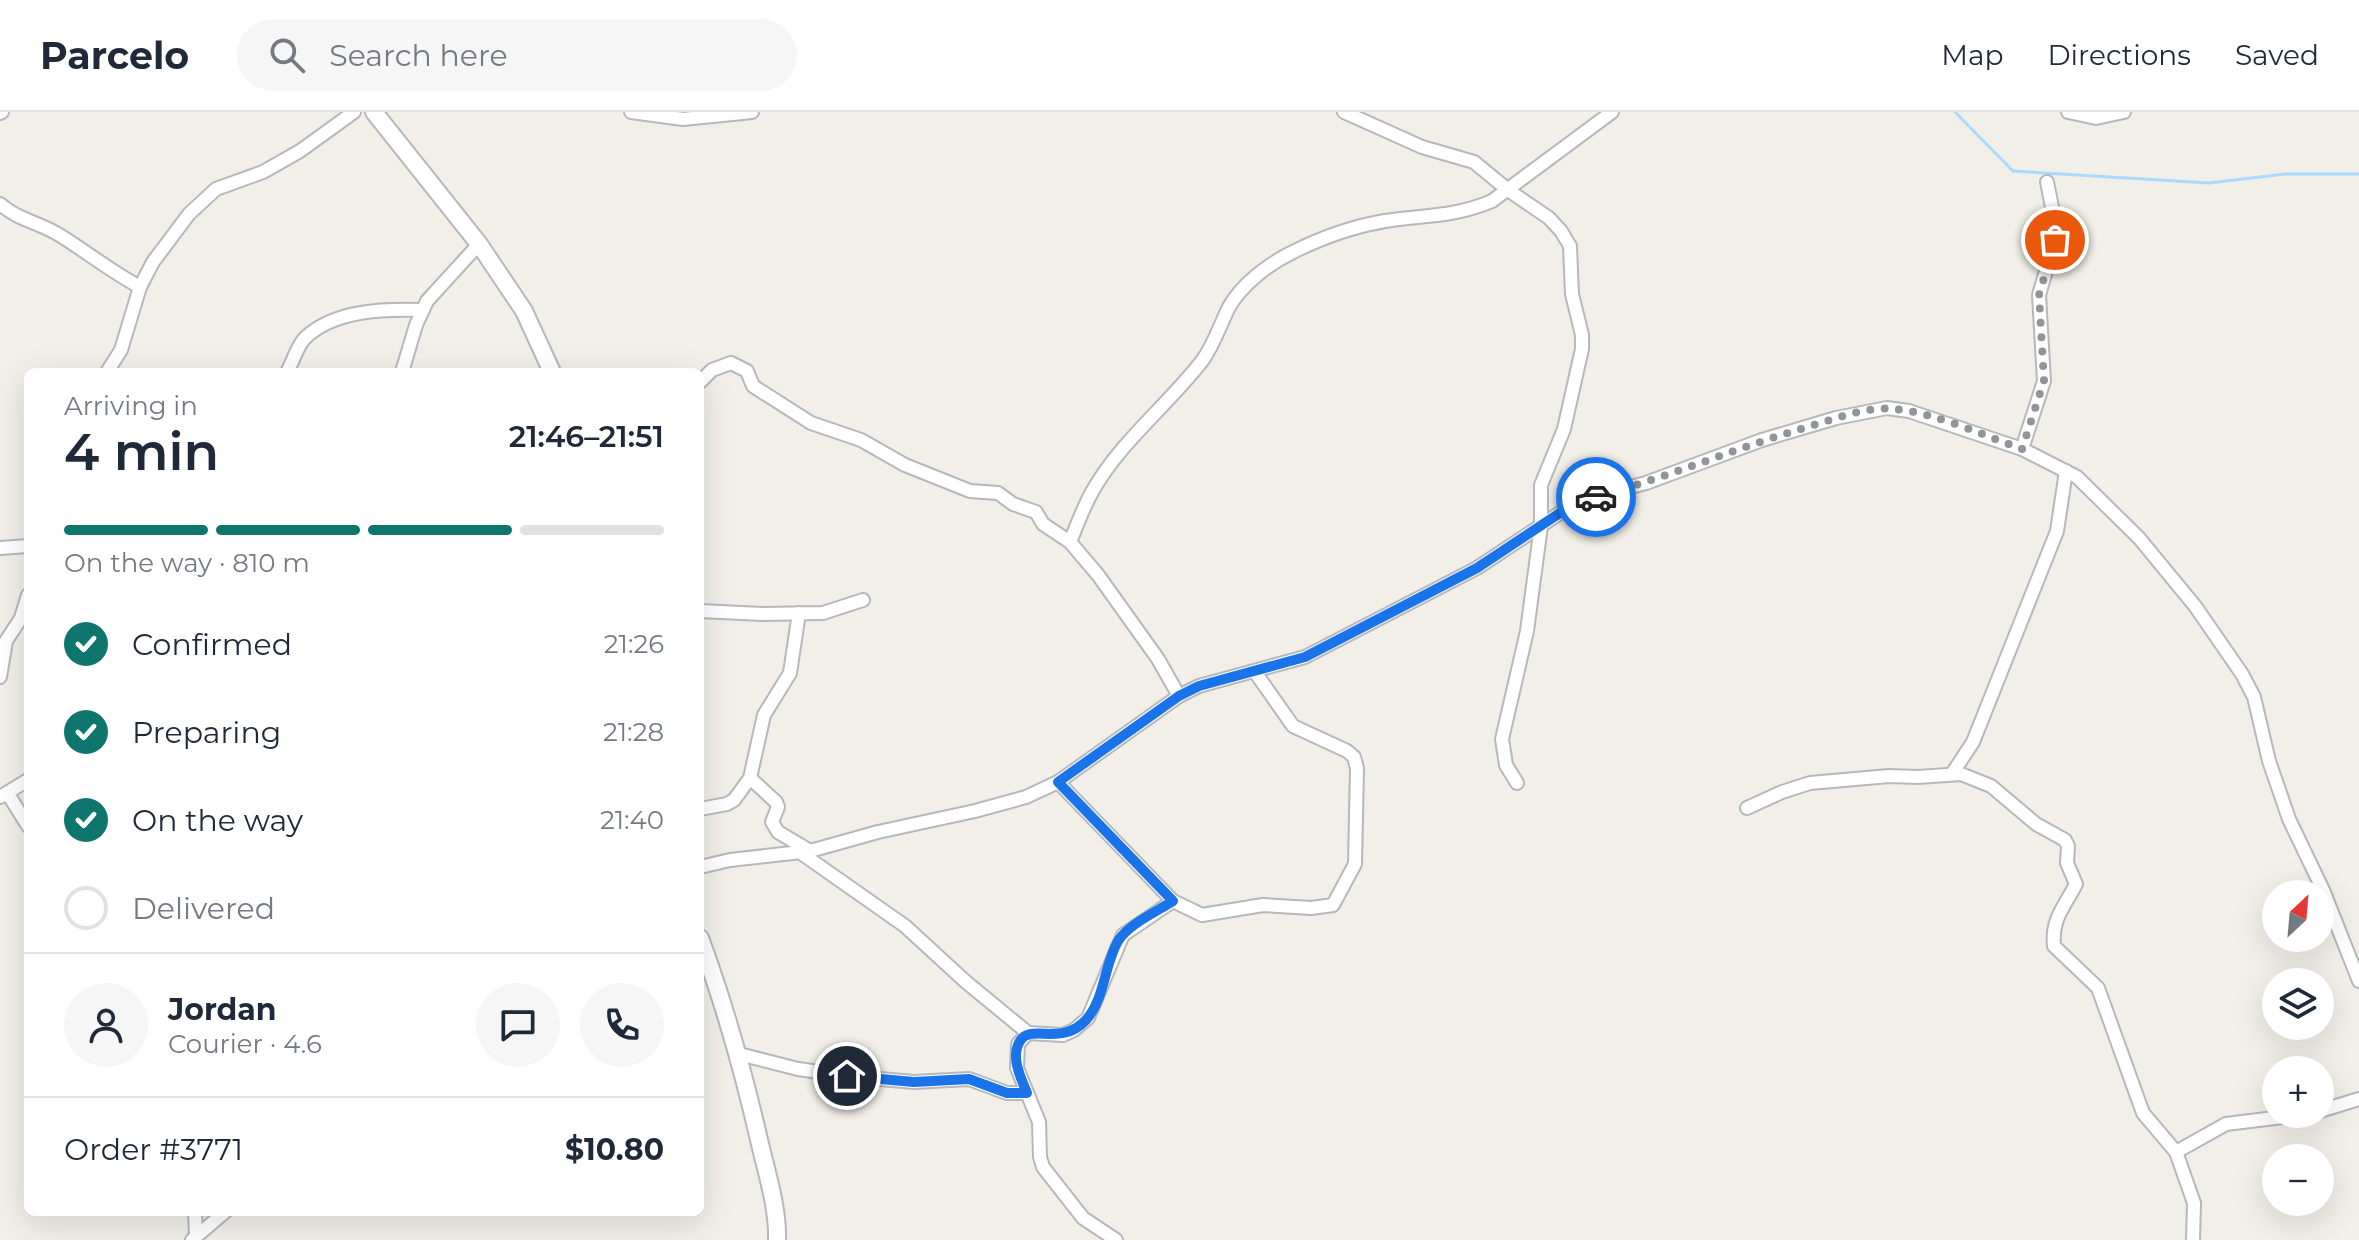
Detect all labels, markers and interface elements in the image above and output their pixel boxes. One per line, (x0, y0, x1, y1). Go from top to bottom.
search box (237, 19, 797, 91)
text: Parcelo (40, 32, 189, 79)
icon: search (265, 33, 309, 77)
text: Search here (329, 37, 508, 74)
text: Map (1941, 38, 2003, 72)
text: Directions (2047, 38, 2191, 72)
text: Saved (2235, 38, 2319, 72)
pin (2021, 206, 2089, 274)
icon: bag (2033, 218, 2077, 262)
text: Arriving in (64, 390, 198, 422)
text: 21:46–21:51 (509, 418, 664, 455)
text: 4 min (64, 420, 219, 483)
courier (1556, 457, 1636, 537)
icon: car (1574, 475, 1618, 519)
text: On the way · 810 m (64, 547, 310, 579)
icon: check (64, 622, 108, 666)
text: Confirmed (132, 626, 292, 663)
text: 21:26 (604, 628, 664, 660)
icon: check (64, 710, 108, 754)
text: Preparing (132, 714, 281, 751)
text: 21:28 (603, 716, 664, 748)
icon: check (64, 798, 108, 842)
text: On the way (132, 802, 303, 839)
text: 21:40 (600, 804, 664, 836)
north arrow (2262, 880, 2334, 952)
map controls (2262, 880, 2334, 1216)
text: Delivered (132, 890, 275, 927)
button: layers (2262, 968, 2334, 1040)
button: person (64, 983, 148, 1067)
button: chat (476, 983, 560, 1067)
button: phone (580, 983, 664, 1067)
text: Jordan (168, 991, 277, 1028)
text: Courier · 4.6 (168, 1028, 322, 1060)
pin (813, 1042, 881, 1110)
icon: home (825, 1054, 869, 1098)
button: + (2262, 1056, 2334, 1128)
text: Order #3771 (64, 1131, 243, 1168)
text: $10.80 (565, 1131, 664, 1168)
button: − (2262, 1144, 2334, 1216)

